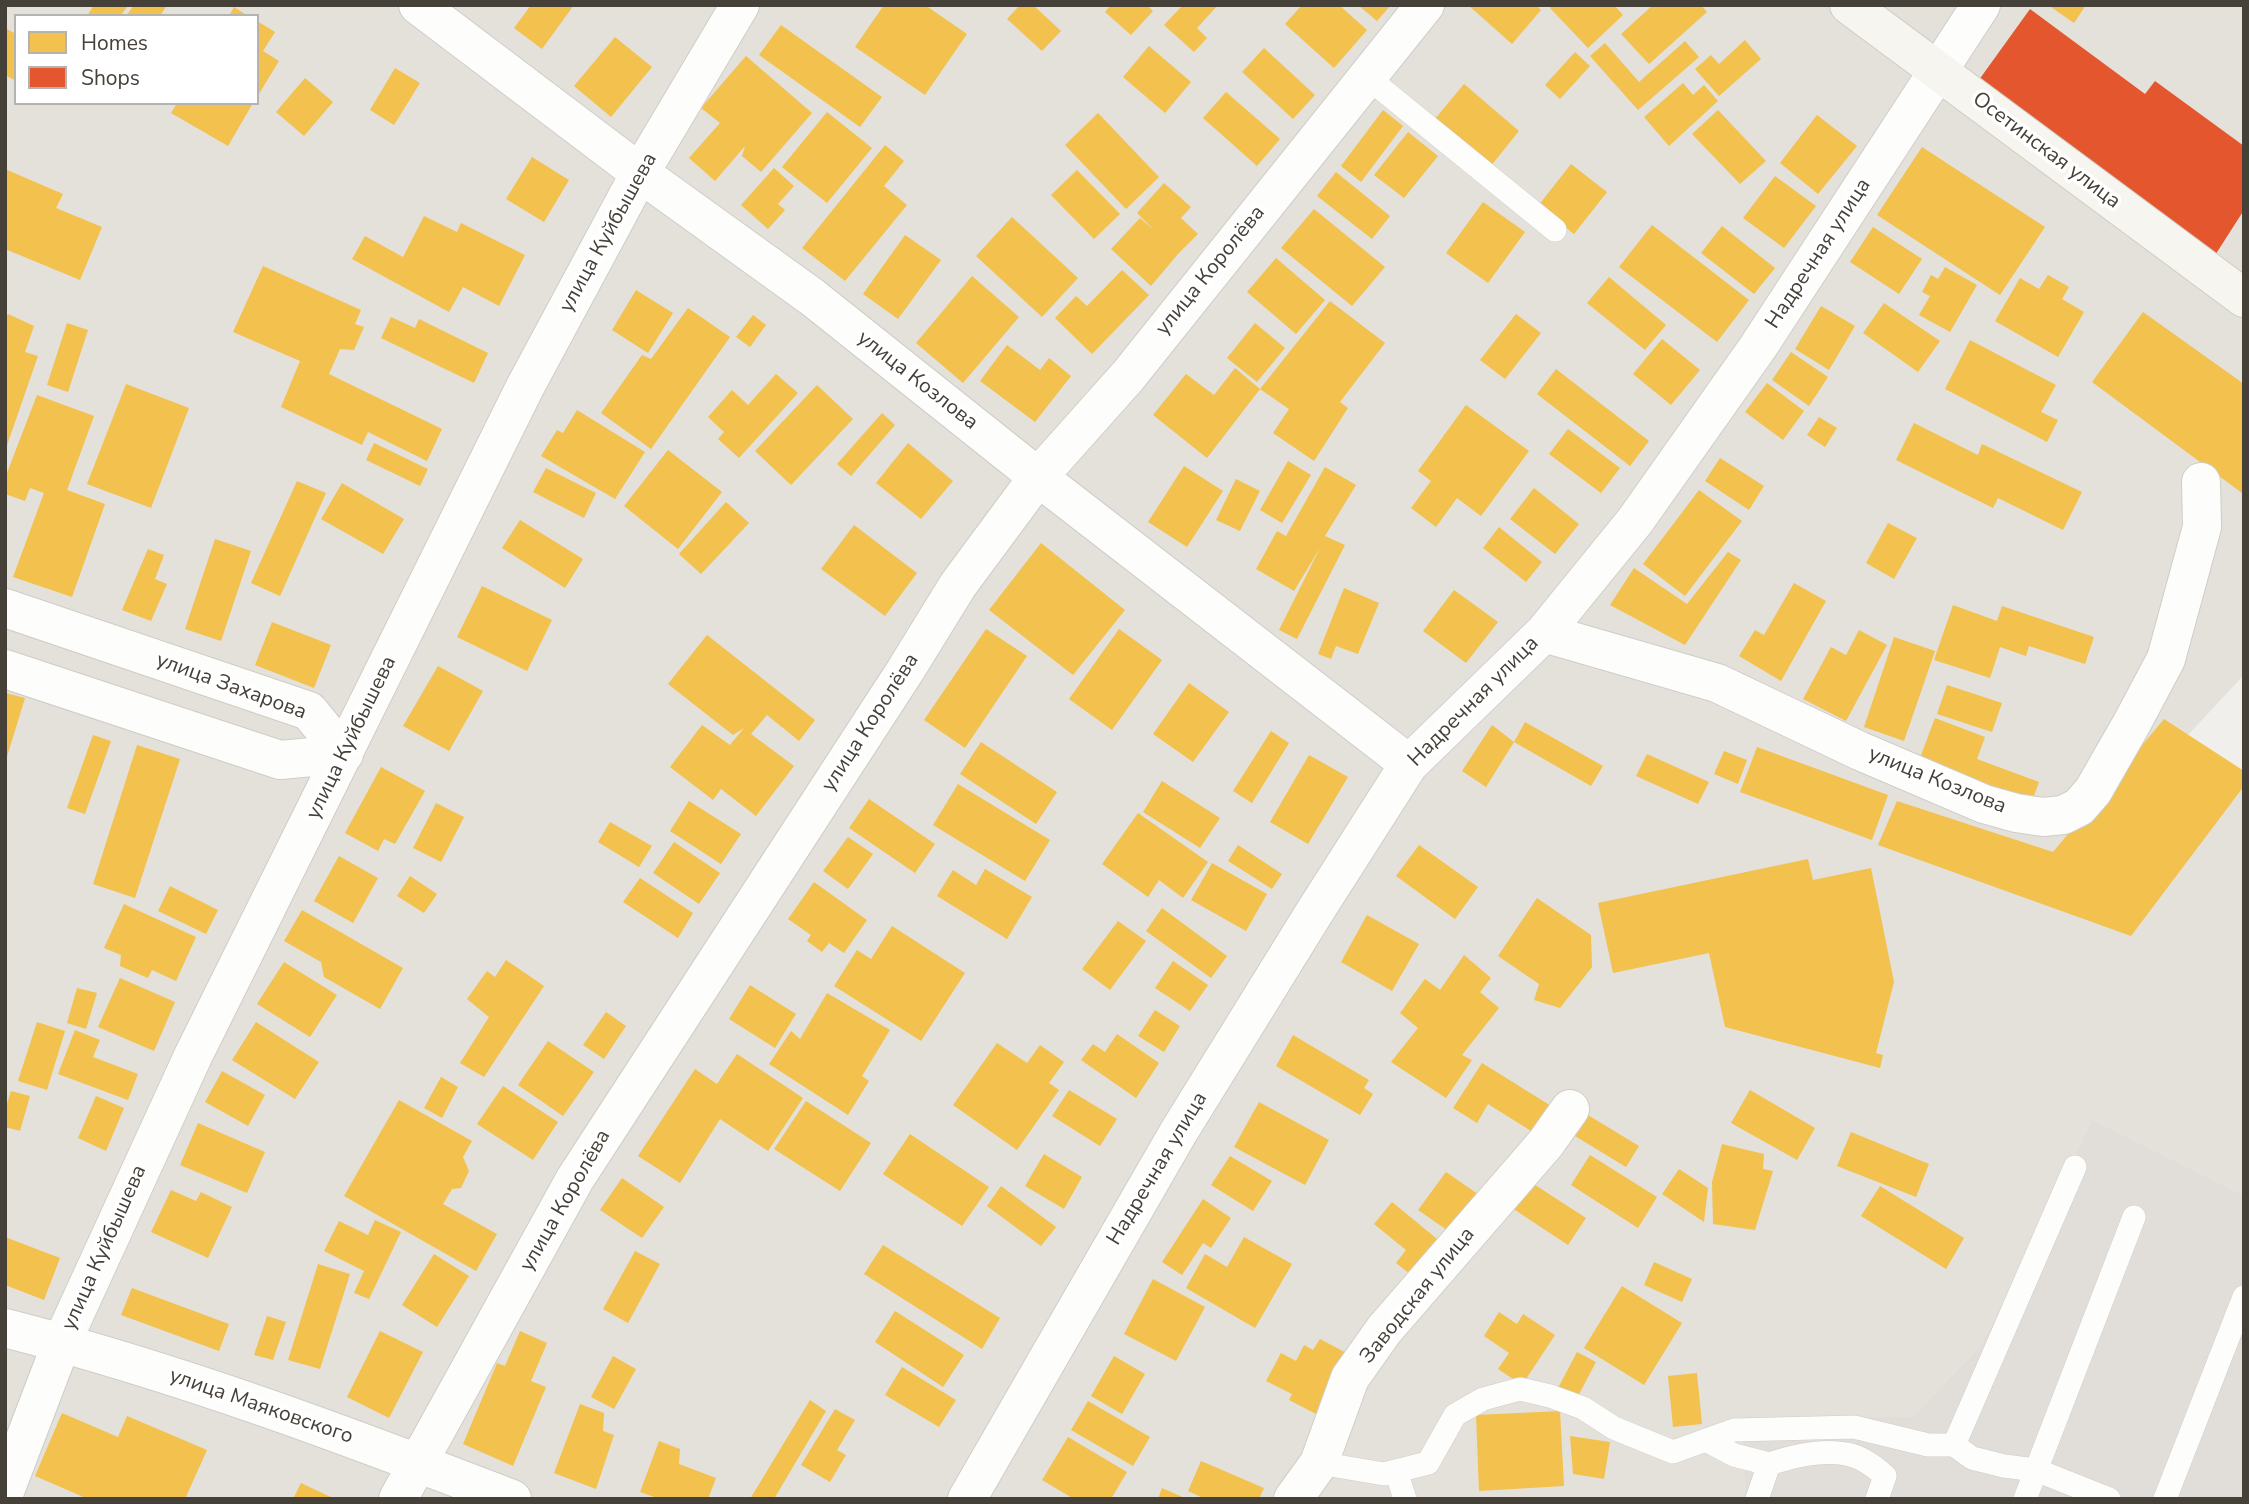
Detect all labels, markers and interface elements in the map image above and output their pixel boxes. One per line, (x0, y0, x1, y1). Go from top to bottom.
legend (14, 14, 259, 105)
text: Homes (81, 29, 148, 57)
text: Shops (81, 64, 140, 92)
street label: Осетинская улица (1967, 87, 2125, 215)
street label: улица Куйбышева (555, 149, 663, 317)
street label: Надречная улица (1761, 174, 1877, 334)
street label: улица Королёва (1151, 201, 1271, 341)
street label: улица Козлова (852, 326, 982, 436)
street label: Надречная улица (1404, 632, 1544, 772)
street label: улица Захарова (152, 648, 310, 726)
street label: улица Королёва (817, 649, 925, 797)
street label: улица Куйбышева (302, 652, 402, 824)
street label: улица Козлова (1864, 742, 2010, 820)
street label: Надречная улица (1102, 1088, 1214, 1250)
street label: улица Королёва (515, 1126, 617, 1276)
street label: улица Куйбышева (57, 1161, 153, 1335)
street label: Заводская улица (1355, 1223, 1481, 1369)
street label: улица Маяковского (166, 1364, 356, 1450)

